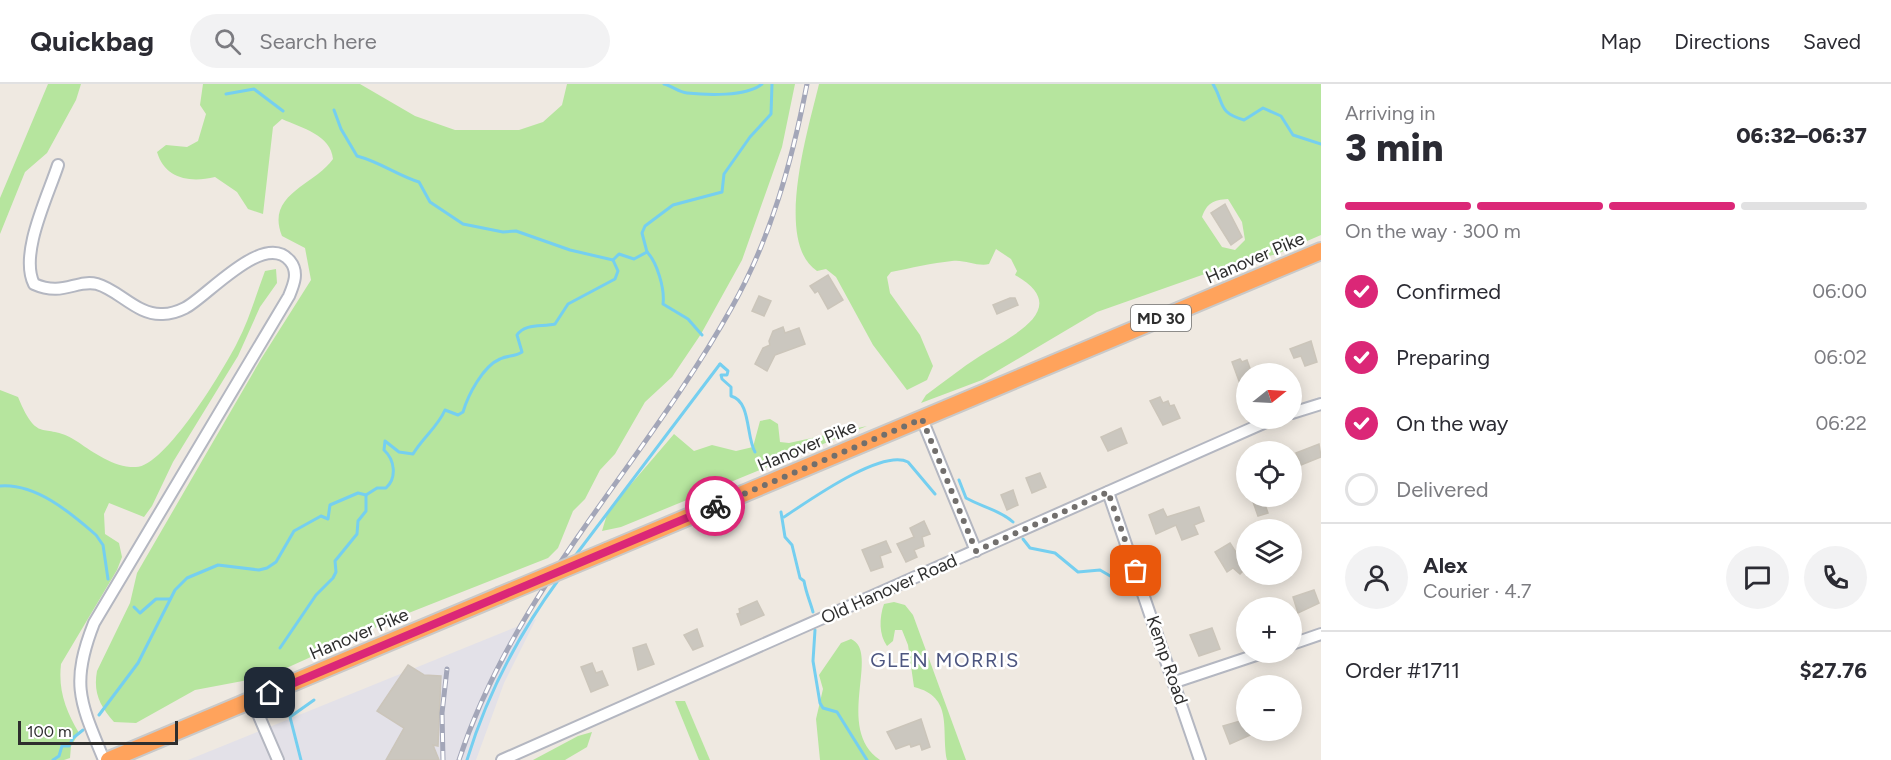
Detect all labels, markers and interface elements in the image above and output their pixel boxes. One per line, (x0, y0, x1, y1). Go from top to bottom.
search box (190, 14, 610, 68)
text: Quickbag (30, 24, 154, 58)
icon: search (211, 25, 244, 58)
text: Search here (259, 28, 377, 55)
text: Map (1600, 29, 1641, 54)
text: Directions (1674, 29, 1770, 54)
text: Saved (1803, 29, 1861, 54)
text: Arriving in (1345, 101, 1435, 125)
text: 06:32–06:37 (1736, 122, 1867, 149)
text: 3 min (1345, 124, 1443, 171)
text: On the way · 300 m (1345, 219, 1521, 243)
street label: Hanover Pike (1202, 227, 1308, 289)
icon: check (1345, 275, 1378, 308)
text: Confirmed (1396, 278, 1501, 305)
text: 06:00 (1812, 279, 1867, 303)
road number: MD 30 (1131, 305, 1191, 331)
icon: check (1345, 341, 1378, 374)
text: Preparing (1396, 344, 1490, 371)
text: 06:02 (1814, 345, 1867, 369)
north arrow (1236, 363, 1302, 429)
map controls (1236, 363, 1302, 741)
icon: check (1345, 407, 1378, 440)
text: On the way (1396, 410, 1508, 437)
text: 06:22 (1815, 411, 1867, 435)
street label: Hanover Pike (754, 415, 860, 477)
button: locate (1236, 441, 1302, 507)
courier (685, 476, 745, 536)
text: Delivered (1396, 476, 1489, 503)
icon: bike (699, 490, 732, 523)
button: layers (1236, 519, 1302, 585)
pin (1110, 545, 1161, 596)
button: person (1345, 546, 1408, 609)
button: chat (1726, 546, 1789, 609)
button: phone (1804, 546, 1867, 609)
street label: Old Hanover Road (817, 549, 961, 629)
text: Alex (1423, 552, 1468, 579)
icon: bag (1119, 554, 1152, 587)
text: Courier · 4.7 (1423, 579, 1532, 603)
button: + (1236, 597, 1302, 663)
street label: Hanover Pike (306, 603, 412, 665)
street label: Kemp Road (1142, 613, 1192, 707)
district label: GLEN MORRIS (870, 648, 1020, 672)
text: Order #1711 (1345, 657, 1460, 684)
text: $27.76 (1799, 657, 1867, 684)
pin (244, 667, 295, 718)
button: − (1236, 675, 1302, 741)
icon: home (253, 676, 286, 709)
scale bar (18, 718, 178, 746)
text: 100 m (27, 722, 72, 741)

